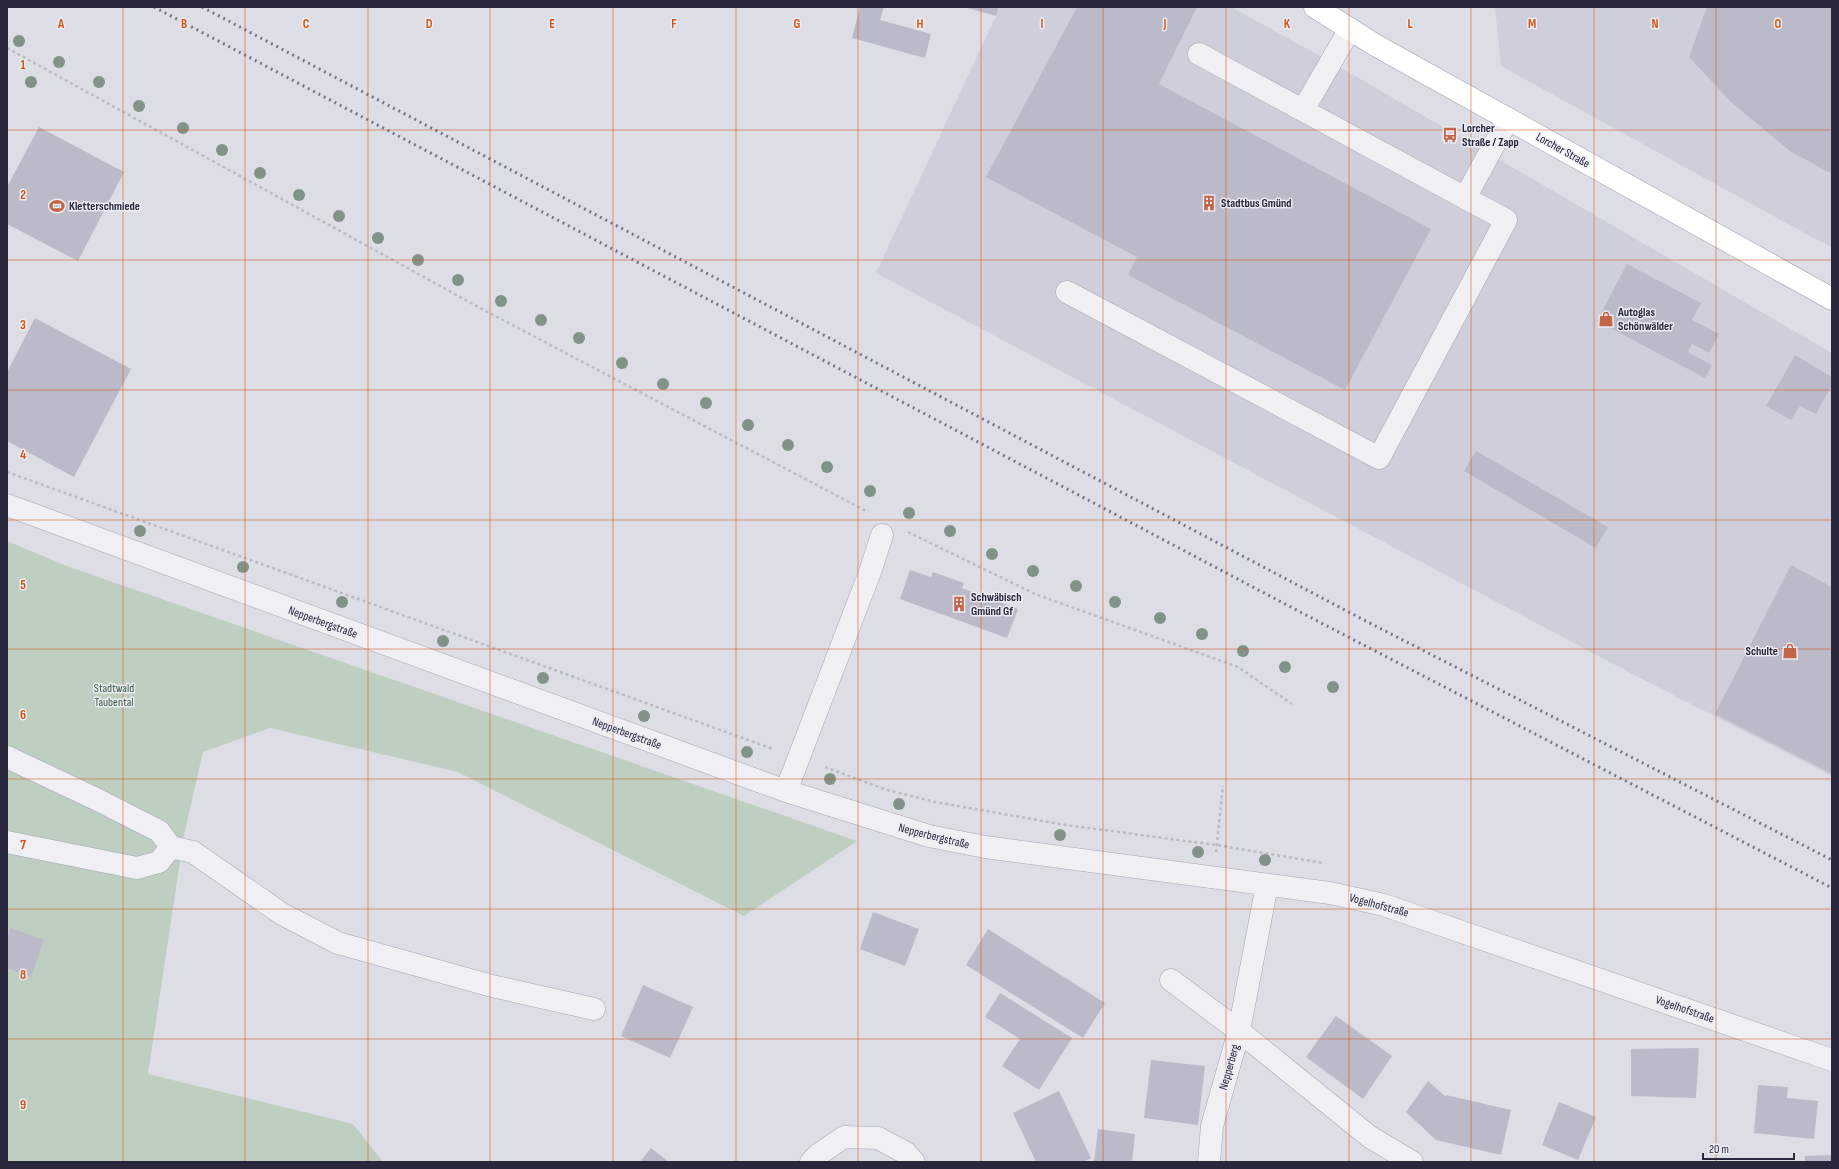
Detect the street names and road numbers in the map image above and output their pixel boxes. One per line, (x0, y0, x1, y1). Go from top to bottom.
street label: Lorcher Straße (1533, 130, 1592, 171)
street label: Nepperbergstraße (286, 603, 360, 642)
street label: Nepperbergstraße (590, 714, 664, 753)
street label: Nepperbergstraße (897, 820, 971, 853)
street label: Vogelhofstraße (1347, 890, 1410, 921)
street label: Vogelhofstraße (1654, 992, 1716, 1027)
street label: Nepperberg (1216, 1042, 1243, 1092)

